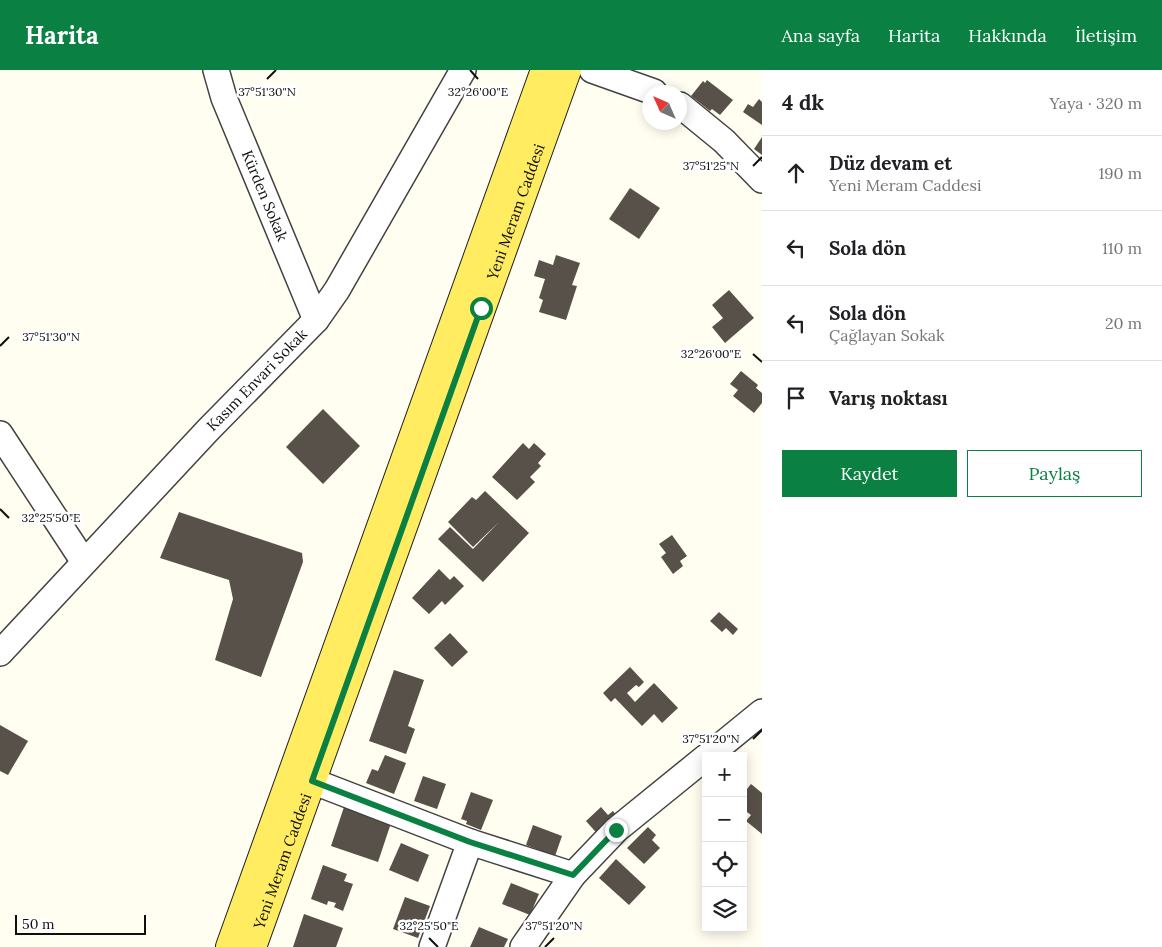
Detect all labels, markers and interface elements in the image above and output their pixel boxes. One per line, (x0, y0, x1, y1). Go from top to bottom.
text: Harita (25, 20, 99, 51)
text: Ana sayfa (782, 24, 860, 47)
text: Harita (888, 24, 940, 47)
text: Hakkında (968, 24, 1047, 47)
text: İletişim (1075, 24, 1137, 47)
text: 37°51'30"N (238, 84, 296, 99)
text: 32°26'00"E (448, 84, 508, 99)
north arrow (642, 85, 687, 130)
text: 4 dk (782, 89, 824, 116)
text: Yaya · 320 m (1049, 93, 1142, 113)
street label: Yeni Meram Caddesi (482, 141, 549, 283)
street label: Kürden Sokak (238, 147, 292, 244)
text: Düz devam et (829, 151, 952, 175)
text: 37°51'25"N (683, 158, 739, 173)
icon: ahead (782, 159, 810, 187)
text: 190 m (1098, 163, 1142, 183)
text: Yeni Meram Caddesi (829, 175, 981, 195)
icon: left (782, 234, 810, 262)
text: Sola dön (829, 236, 906, 260)
text: 110 m (1102, 238, 1142, 258)
route start (470, 297, 493, 320)
text: Sola dön (829, 301, 906, 325)
icon: left (782, 309, 810, 337)
text: 20 m (1105, 313, 1142, 333)
street label: Kasım Envari Sokak (202, 325, 311, 435)
text: Çağlayan Sokak (829, 325, 945, 345)
text: 37°51'30"N (22, 329, 80, 344)
text: 32°26'00"E (681, 346, 741, 361)
icon: arrive (782, 384, 810, 412)
text: Varış noktası (829, 386, 948, 410)
button: Kaydet (782, 450, 957, 497)
button: Paylaş (967, 450, 1142, 497)
text: 32°25'50"E (21, 510, 81, 525)
text: 37°51'20"N (682, 731, 740, 746)
map controls (702, 752, 747, 932)
button: + (702, 752, 747, 797)
street label: Yeni Meram Caddesi (249, 791, 315, 933)
button: − (702, 797, 747, 842)
route end (605, 819, 628, 842)
button: locate (702, 842, 747, 887)
button: layers (702, 887, 747, 932)
scale bar (15, 912, 146, 935)
text: 50 m (22, 915, 55, 933)
text: 32°25'50"E (399, 918, 459, 933)
text: 37°51'20"N (525, 918, 583, 933)

